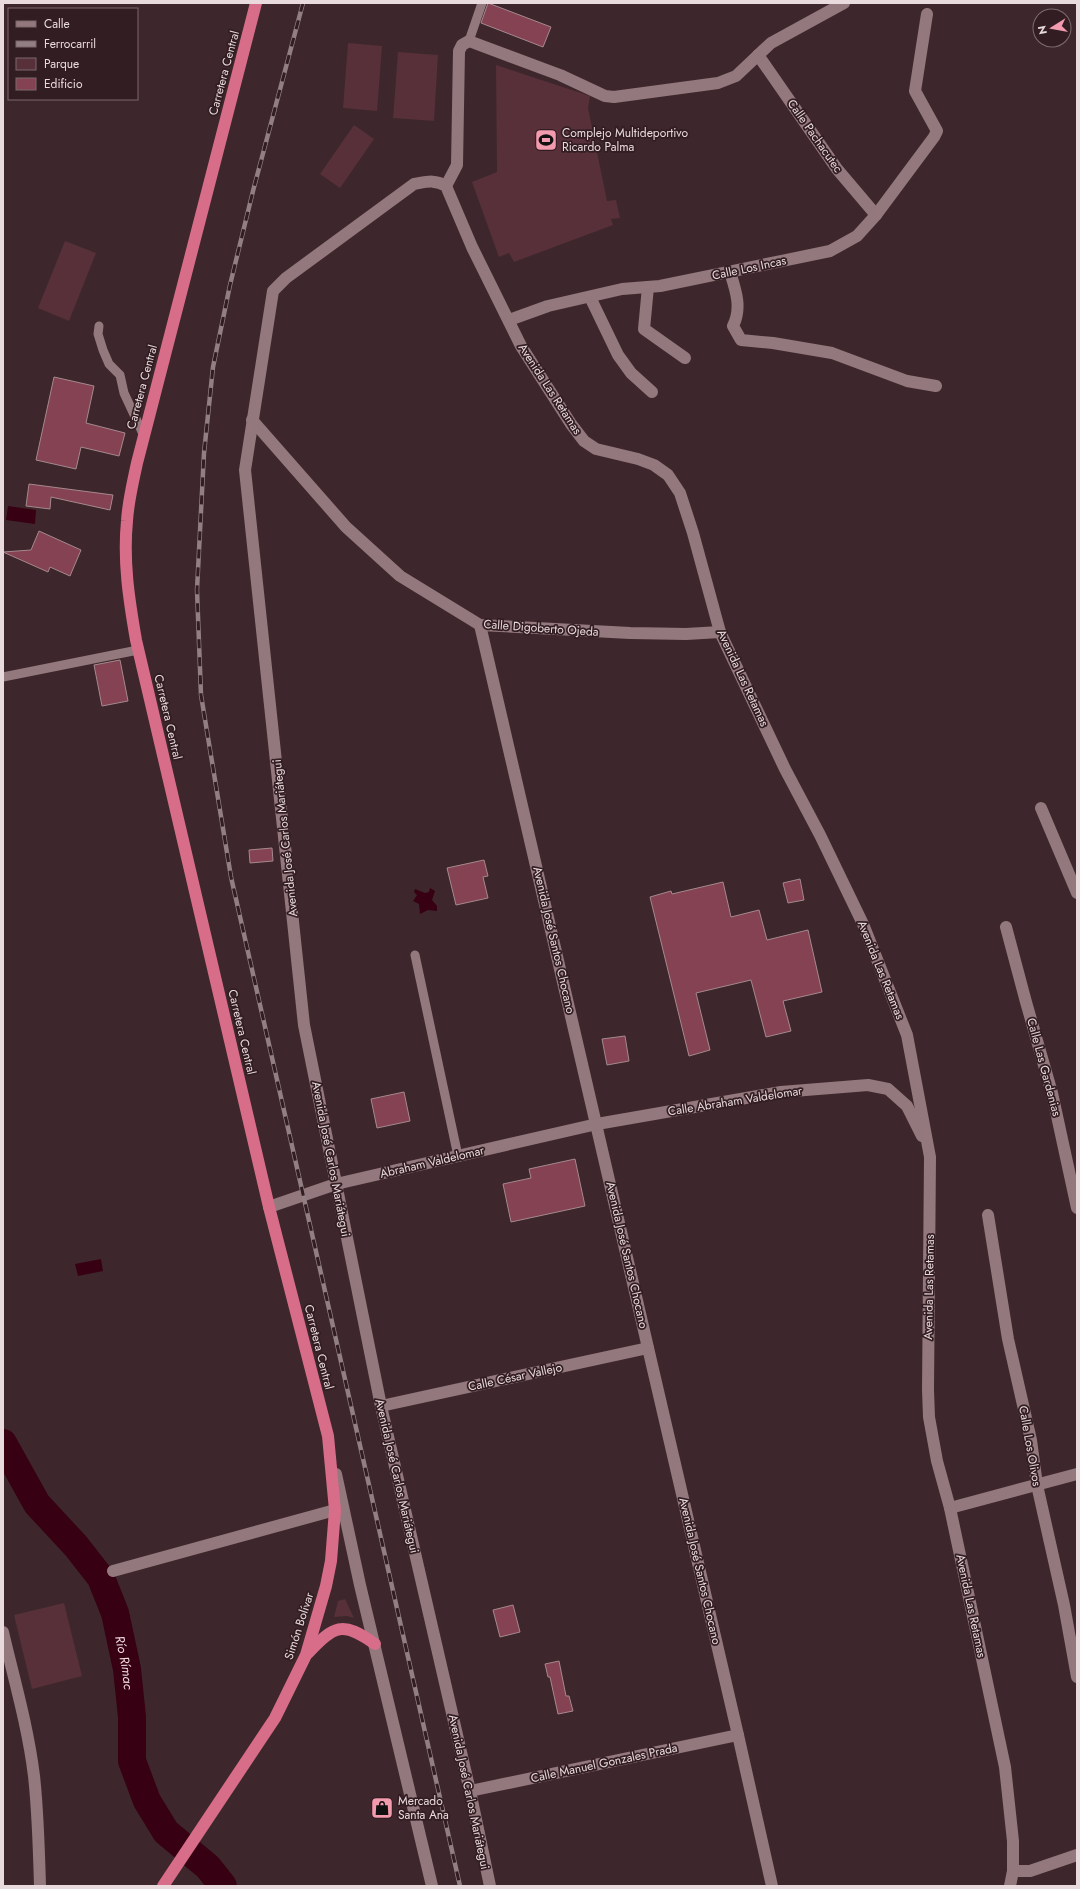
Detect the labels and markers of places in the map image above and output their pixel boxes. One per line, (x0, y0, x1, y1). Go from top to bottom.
place label: Complejo Multideportivo Ricardo Palma (562, 124, 688, 156)
sports icon: Complejo Multideportivo Ricardo Palma (533, 127, 559, 153)
place label: Mercado Santa Ana (398, 1792, 449, 1824)
shop icon: Mercado Santa Ana (369, 1795, 395, 1821)

